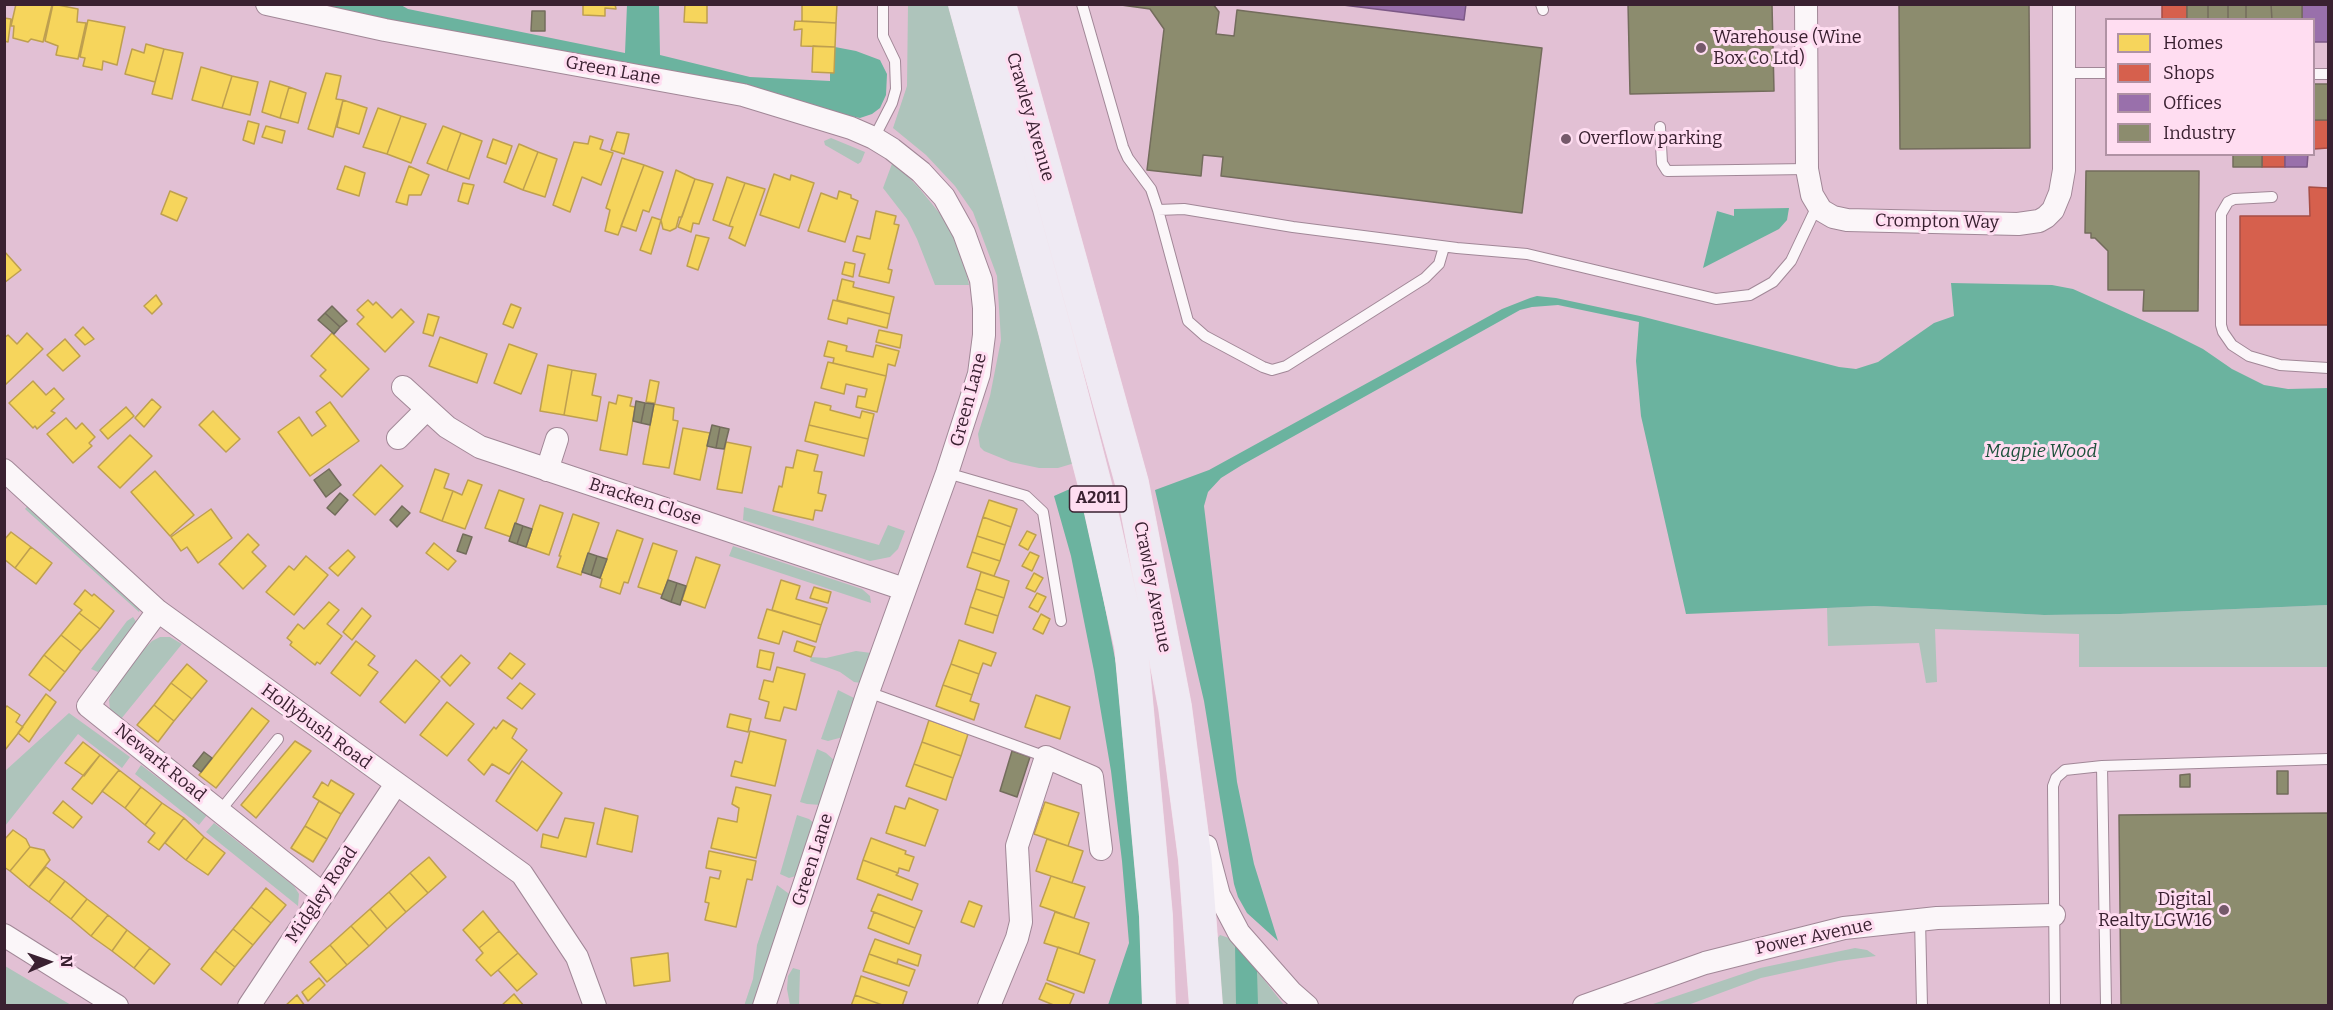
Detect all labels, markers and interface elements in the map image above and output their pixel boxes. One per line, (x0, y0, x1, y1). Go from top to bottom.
legend (2105, 18, 2315, 156)
place label: Warehouse (Wine Box Co Ltd) (1713, 27, 1862, 70)
text: Homes (2163, 32, 2223, 54)
marker: Warehouse (Wine Box Co Ltd) (1694, 41, 1708, 55)
street label: Crawley Avenue (1001, 50, 1059, 184)
street label: Green Lane (564, 52, 662, 90)
text: Shops (2163, 62, 2215, 84)
text: Offices (2163, 92, 2222, 114)
text: Industry (2163, 122, 2235, 144)
place label: Overflow parking (1578, 128, 1722, 150)
marker: Overflow parking (1559, 132, 1573, 146)
street label: Crompton Way (1875, 210, 1999, 234)
street label: Green Lane (946, 351, 992, 449)
park label: Magpie Wood (1985, 441, 2097, 463)
street label: Bracken Close (586, 474, 704, 530)
road number: A2011 (1070, 486, 1126, 512)
street label: Crawley Avenue (1129, 520, 1175, 654)
street label: Hollybush Road (257, 680, 375, 774)
street label: Newark Road (110, 720, 210, 806)
street label: Green Lane (788, 811, 838, 909)
street label: Midgley Road (282, 843, 362, 947)
place label: Digital Realty LGW16 (2098, 889, 2212, 932)
marker: Digital Realty LGW16 (2217, 903, 2231, 917)
street label: Power Avenue (1753, 914, 1875, 960)
north arrow (18, 932, 78, 992)
text: N (57, 955, 76, 968)

